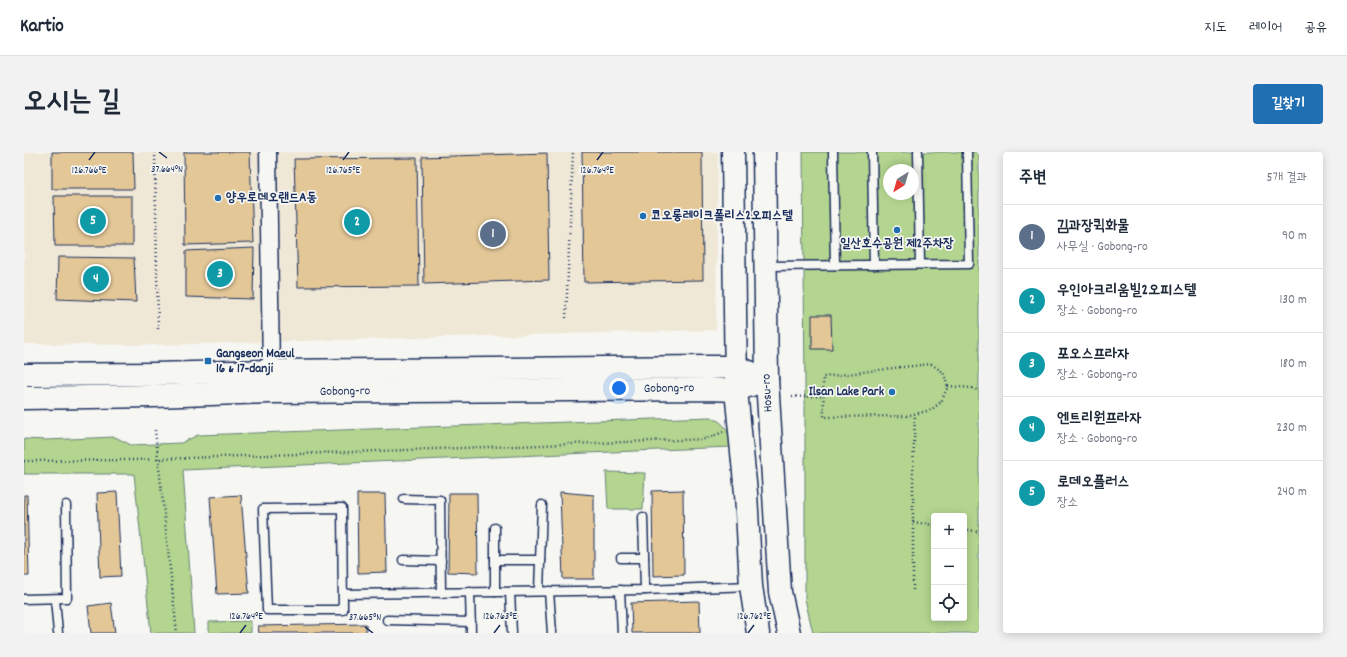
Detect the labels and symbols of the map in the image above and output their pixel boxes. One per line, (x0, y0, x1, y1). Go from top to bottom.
text: 37.664°N (151, 163, 183, 177)
text: 126.766°E (72, 164, 107, 178)
text: 126.765°E (326, 164, 361, 178)
text: 126.764°E (580, 164, 614, 178)
north arrow (883, 164, 919, 200)
place label: 양우로데오랜드A동 (226, 189, 317, 208)
marker: 양우로데오랜드A동 (213, 193, 223, 203)
pin: 5 (80, 206, 106, 236)
pin: 2 (344, 207, 370, 237)
place label: 코오롱레이크폴리스2오피스텔 (651, 207, 793, 226)
marker: 코오롱레이크폴리스2오피스텔 (638, 211, 648, 221)
pin: 1 (480, 219, 506, 249)
marker: 일산호수공원 제2주차장 (892, 225, 902, 235)
place label: 일산호수공원 제2주차장 (840, 235, 954, 254)
pin: 3 (207, 259, 233, 289)
pin: 4 (83, 264, 109, 294)
place label: Gangseon Maeul 16 & 17-danji (216, 345, 295, 379)
marker: Gangseon Maeul 16 & 17-danji (203, 356, 213, 366)
street label: Hosu-ro (757, 373, 778, 413)
your location (609, 378, 629, 398)
street label: Gobong-ro (644, 379, 695, 399)
street label: Gobong-ro (320, 382, 371, 402)
place label: Ilsan Lake Park (809, 383, 885, 402)
marker: Ilsan Lake Park (887, 387, 897, 397)
text: 126.764°E (229, 610, 263, 624)
text: 126.763°E (483, 610, 517, 624)
text: 126.762°E (737, 610, 771, 624)
text: 37.665°N (349, 611, 381, 625)

